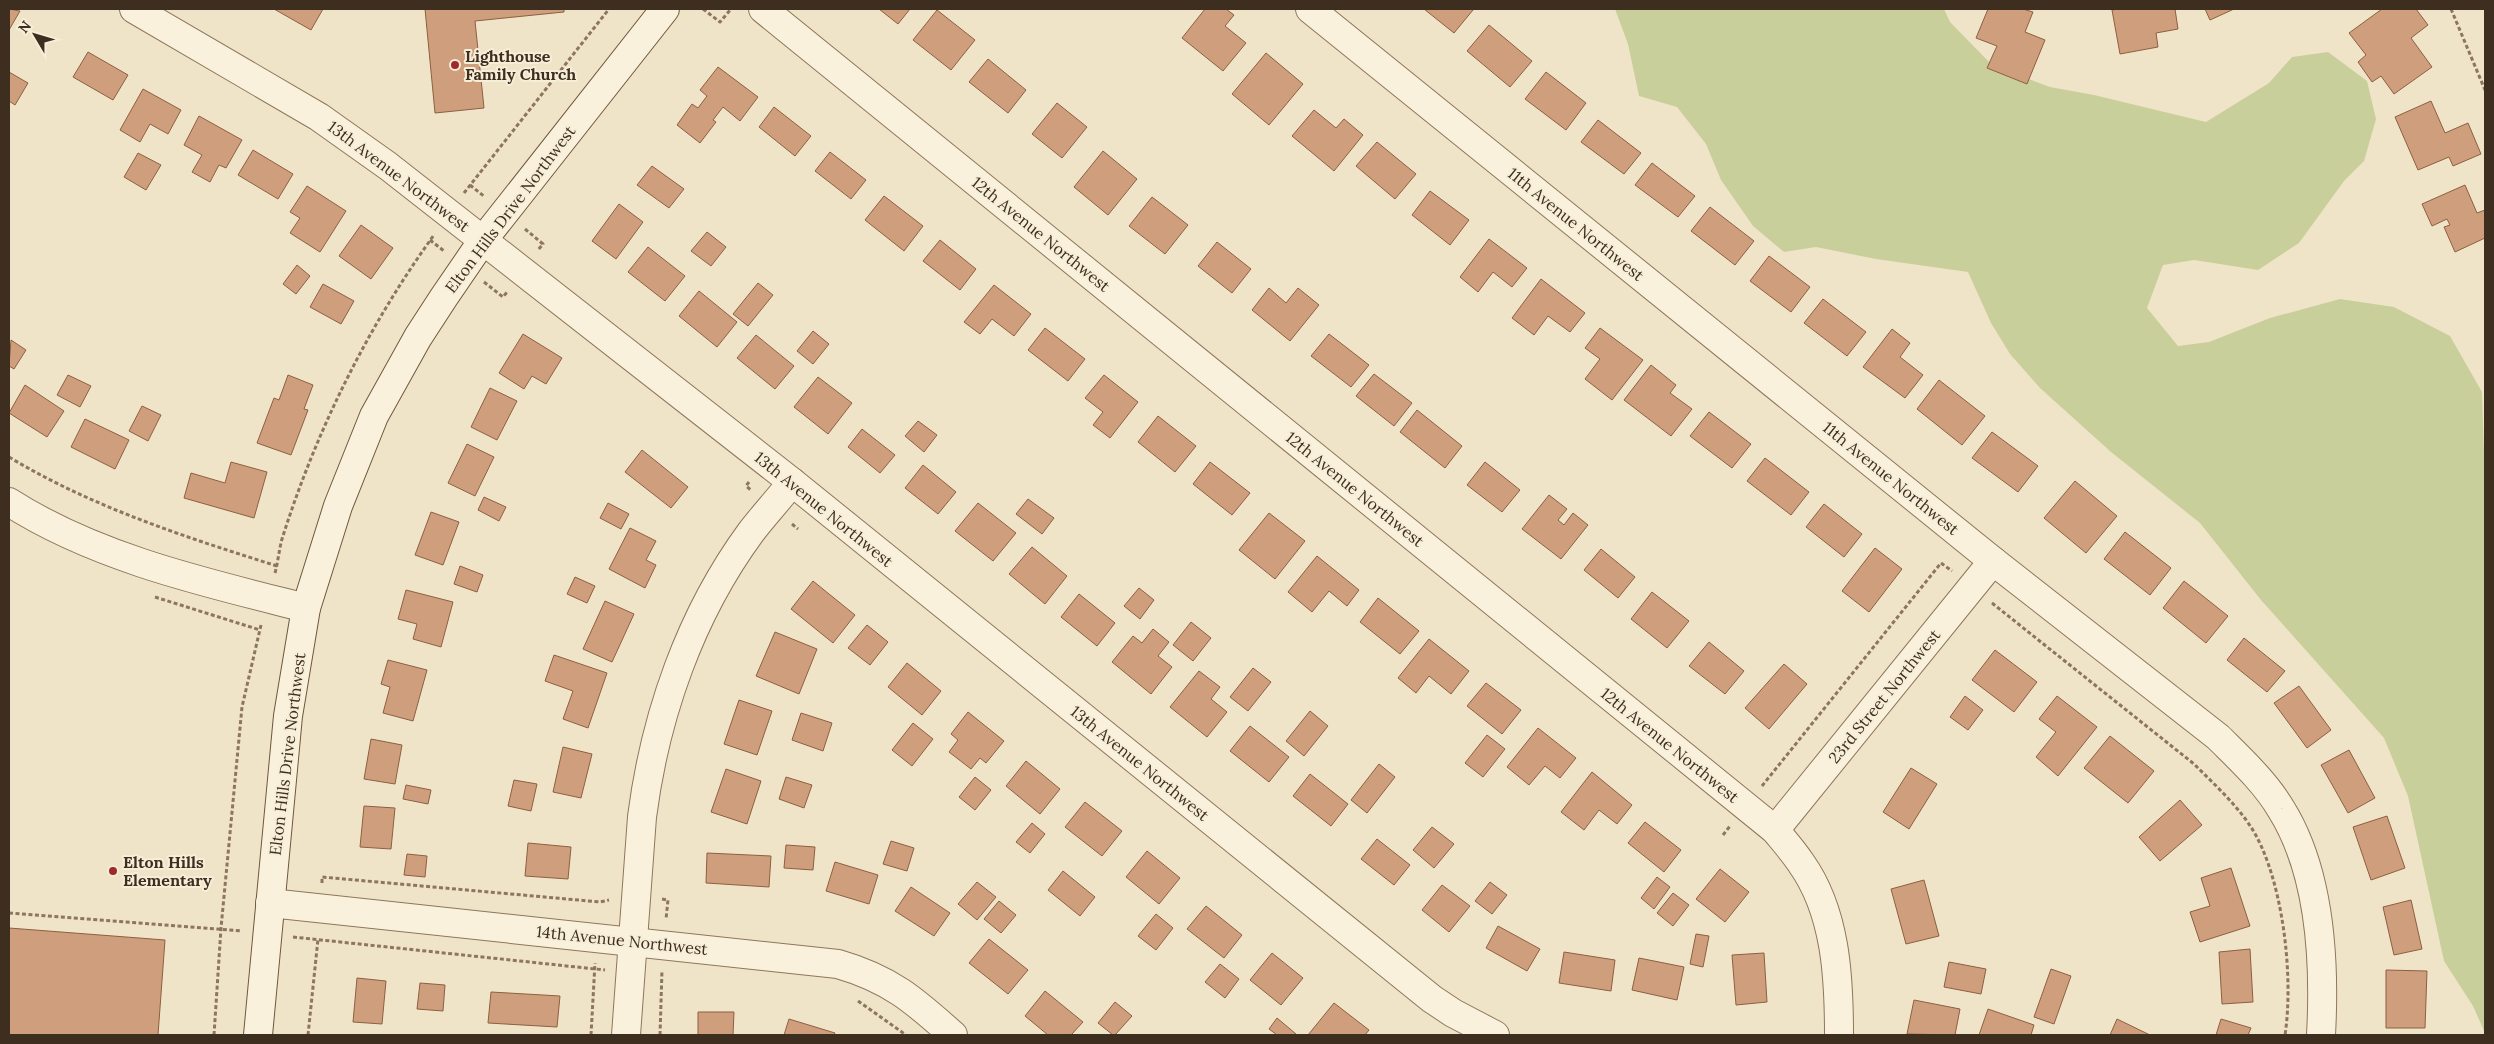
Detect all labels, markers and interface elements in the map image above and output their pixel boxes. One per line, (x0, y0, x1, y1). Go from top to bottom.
north arrow (10, 10, 60, 60)
text: N (14, 17, 35, 37)
place label: Lighthouse Family Church (465, 46, 576, 84)
marker: Lighthouse Family Church (449, 59, 461, 71)
street label: 13th Avenue Northwest (324, 116, 474, 236)
street label: Elton Hills Drive Northwest (441, 121, 580, 297)
street label: 11th Avenue Northwest (1504, 163, 1649, 286)
street label: 12th Avenue Northwest (968, 172, 1115, 296)
street label: 11th Avenue Northwest (1819, 417, 1964, 540)
street label: 12th Avenue Northwest (1282, 427, 1429, 551)
street label: 13th Avenue Northwest (751, 447, 898, 571)
street label: 23rd Street Northwest (1824, 624, 1945, 767)
street label: Elton Hills Drive Northwest (265, 651, 309, 857)
street label: 12th Avenue Northwest (1597, 683, 1744, 807)
street label: 13th Avenue Northwest (1067, 701, 1214, 825)
place label: Elton Hills Elementary (123, 852, 212, 890)
marker: Elton Hills Elementary (107, 865, 119, 877)
street label: 14th Avenue Northwest (535, 921, 709, 959)

